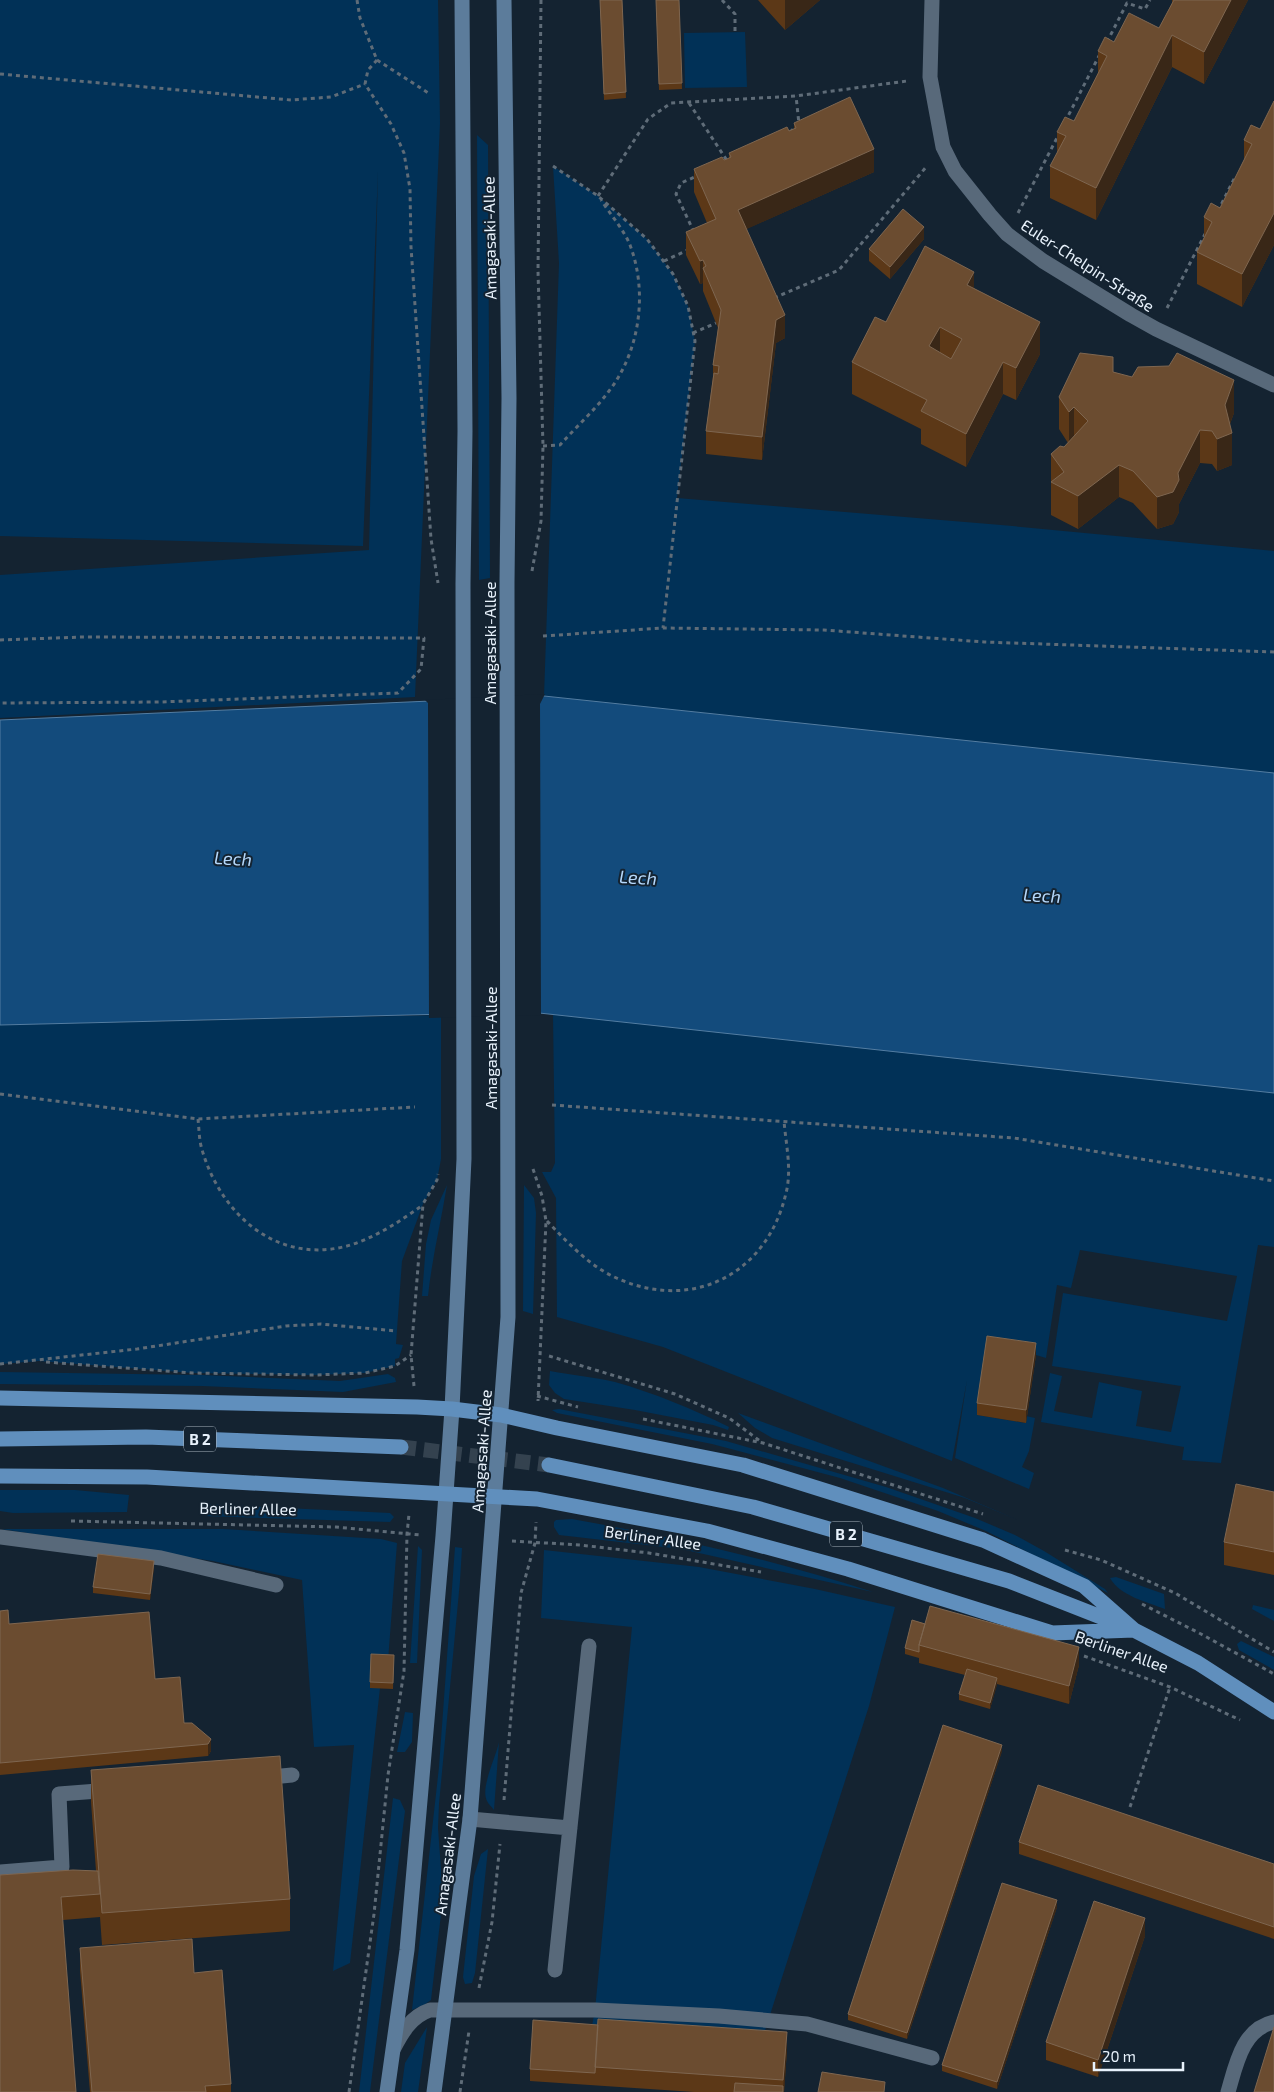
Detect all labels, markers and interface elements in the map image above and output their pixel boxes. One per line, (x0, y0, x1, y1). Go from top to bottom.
street label: Amagasaki-Allee (478, 176, 500, 300)
street label: Euler-Chelpin-Straße (1018, 215, 1158, 315)
street label: Amagasaki-Allee (480, 581, 499, 705)
water label: Lech (214, 846, 252, 870)
water label: Lech (619, 865, 657, 889)
water label: Lech (1023, 883, 1061, 907)
street label: Amagasaki-Allee (481, 986, 500, 1110)
street label: Amagasaki-Allee (467, 1389, 495, 1513)
road number: B 2 (184, 1426, 216, 1452)
street label: Berliner Allee (199, 1498, 297, 1518)
street label: Berliner Allee (603, 1521, 703, 1553)
road number: B 2 (830, 1522, 862, 1546)
street label: Berliner Allee (1073, 1626, 1171, 1676)
street label: Amagasaki-Allee (430, 1792, 464, 1916)
scale bar (1094, 2040, 1183, 2072)
text: 20 m (1102, 2047, 1136, 2065)

